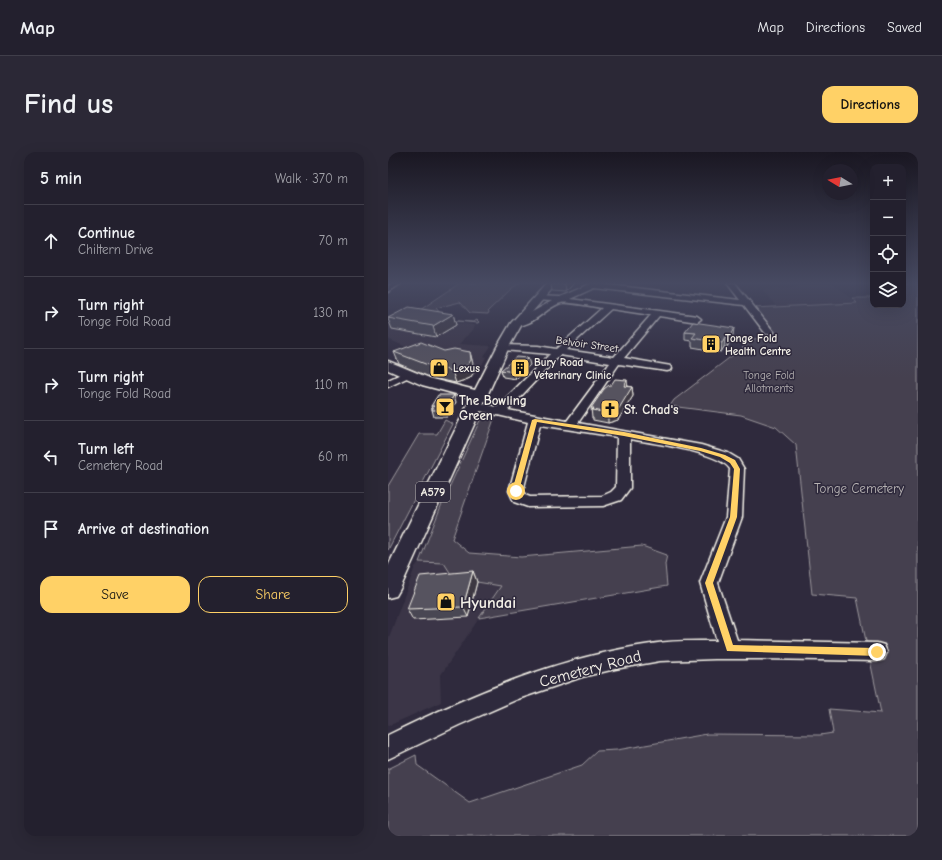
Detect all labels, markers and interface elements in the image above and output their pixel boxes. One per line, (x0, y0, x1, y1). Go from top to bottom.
text: Map (20, 17, 55, 39)
text: Map (757, 19, 784, 36)
text: Directions (806, 19, 865, 36)
text: Saved (887, 19, 922, 36)
button: Directions (822, 86, 918, 123)
text: Find us (24, 88, 113, 120)
north arrow (822, 164, 858, 200)
map controls (870, 164, 906, 308)
button: + (870, 164, 906, 200)
text: 5 min (40, 169, 82, 188)
text: Walk · 370 m (275, 171, 348, 186)
button: − (870, 200, 906, 236)
text: Continue (78, 224, 135, 242)
icon: ahead (40, 230, 62, 252)
text: 70 m (319, 233, 348, 248)
button: locate (870, 236, 906, 272)
text: Chiltern Drive (78, 242, 153, 257)
button: layers (870, 272, 906, 308)
text: Turn right (78, 296, 144, 314)
icon: right (40, 302, 62, 324)
text: 130 m (313, 305, 348, 320)
text: Tonge Fold Road (78, 314, 171, 329)
place label: Tonge Fold Health Centre (725, 332, 791, 358)
building icon: Tonge Fold Health Centre (700, 333, 722, 355)
street label: Belvoir Street (555, 334, 620, 355)
place label: Bury Road Veterinary Clinic (534, 356, 611, 382)
shop icon: Lexus (428, 357, 450, 379)
building icon: Bury Road Veterinary Clinic (509, 357, 531, 379)
place label: Lexus (453, 362, 480, 375)
text: Turn right (78, 368, 144, 386)
park label: Tonge Fold Allotments (743, 369, 795, 395)
icon: right (40, 374, 62, 396)
text: 110 m (315, 377, 348, 392)
text: Tonge Fold Road (78, 386, 171, 401)
place label: The Bowling Green (459, 393, 527, 423)
bar icon: The Bowling Green (434, 396, 456, 418)
church icon: St. Chad's (599, 398, 621, 420)
place label: St. Chad's (624, 402, 679, 417)
text: Turn left (78, 440, 134, 458)
icon: left (40, 446, 62, 468)
text: 60 m (318, 449, 348, 464)
text: Cemetery Road (78, 458, 163, 473)
park label: Tonge Cemetery (814, 481, 904, 496)
road number: A579 (416, 482, 450, 502)
route start (507, 482, 525, 500)
icon: arrive (40, 518, 62, 540)
text: Arrive at destination (78, 520, 209, 538)
button: Save (40, 576, 190, 613)
button: Share (198, 576, 348, 613)
shop icon: Hyundai (435, 591, 457, 613)
place label: Hyundai (460, 594, 516, 612)
route end (868, 643, 886, 661)
street label: Cemetery Road (537, 647, 643, 691)

